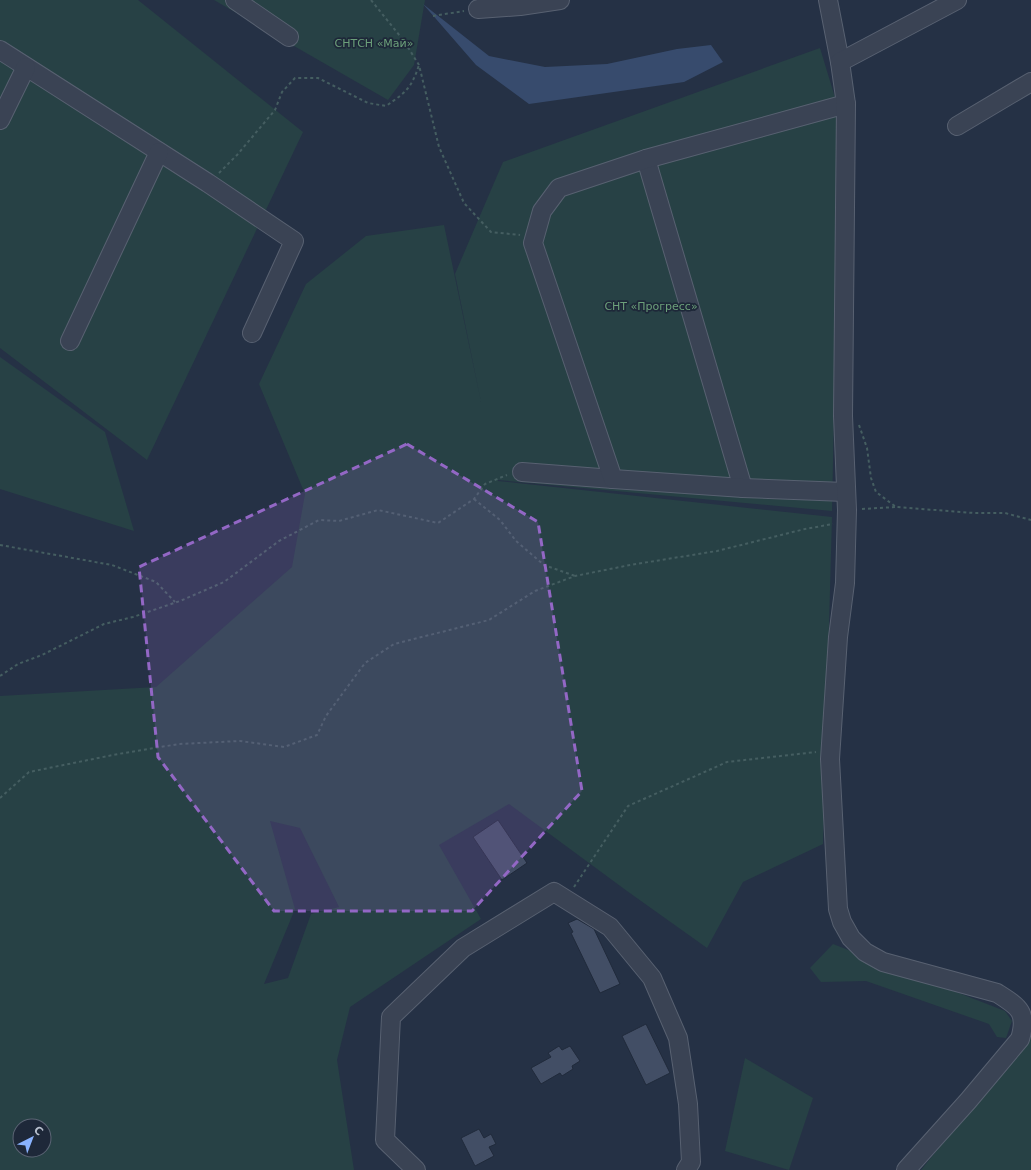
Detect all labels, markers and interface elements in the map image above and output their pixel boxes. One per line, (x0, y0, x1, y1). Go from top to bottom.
park label: СНТСН «Май» (335, 37, 413, 50)
park label: СНТ «Прогресс» (604, 300, 698, 313)
north arrow (12, 1118, 52, 1158)
text: С (31, 1123, 46, 1138)

